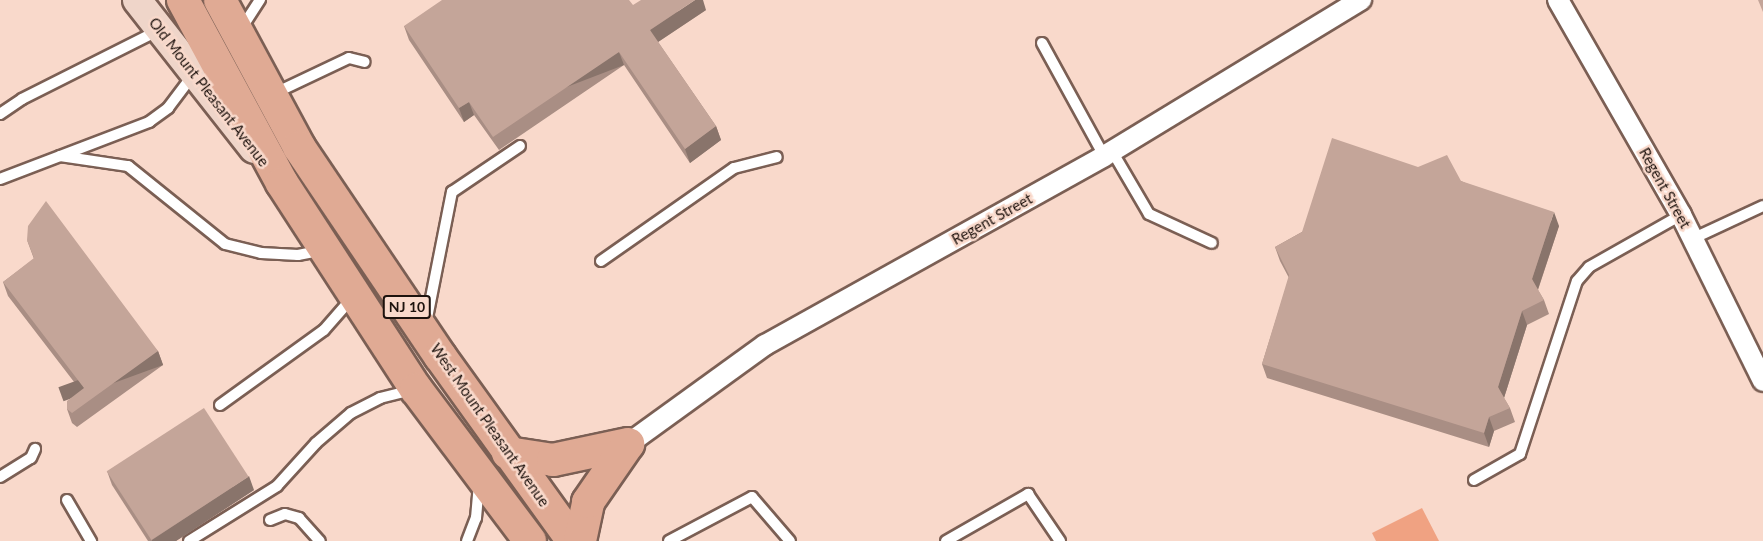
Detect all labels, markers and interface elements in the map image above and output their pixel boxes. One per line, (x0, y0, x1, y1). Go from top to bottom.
street label: Old Mount Pleasant Avenue (145, 14, 273, 170)
street label: Regent Street (1635, 145, 1695, 231)
street label: Regent Street (949, 189, 1035, 249)
road number: NJ 10 (382, 296, 432, 318)
street label: West Mount Pleasant Avenue (427, 340, 553, 510)

